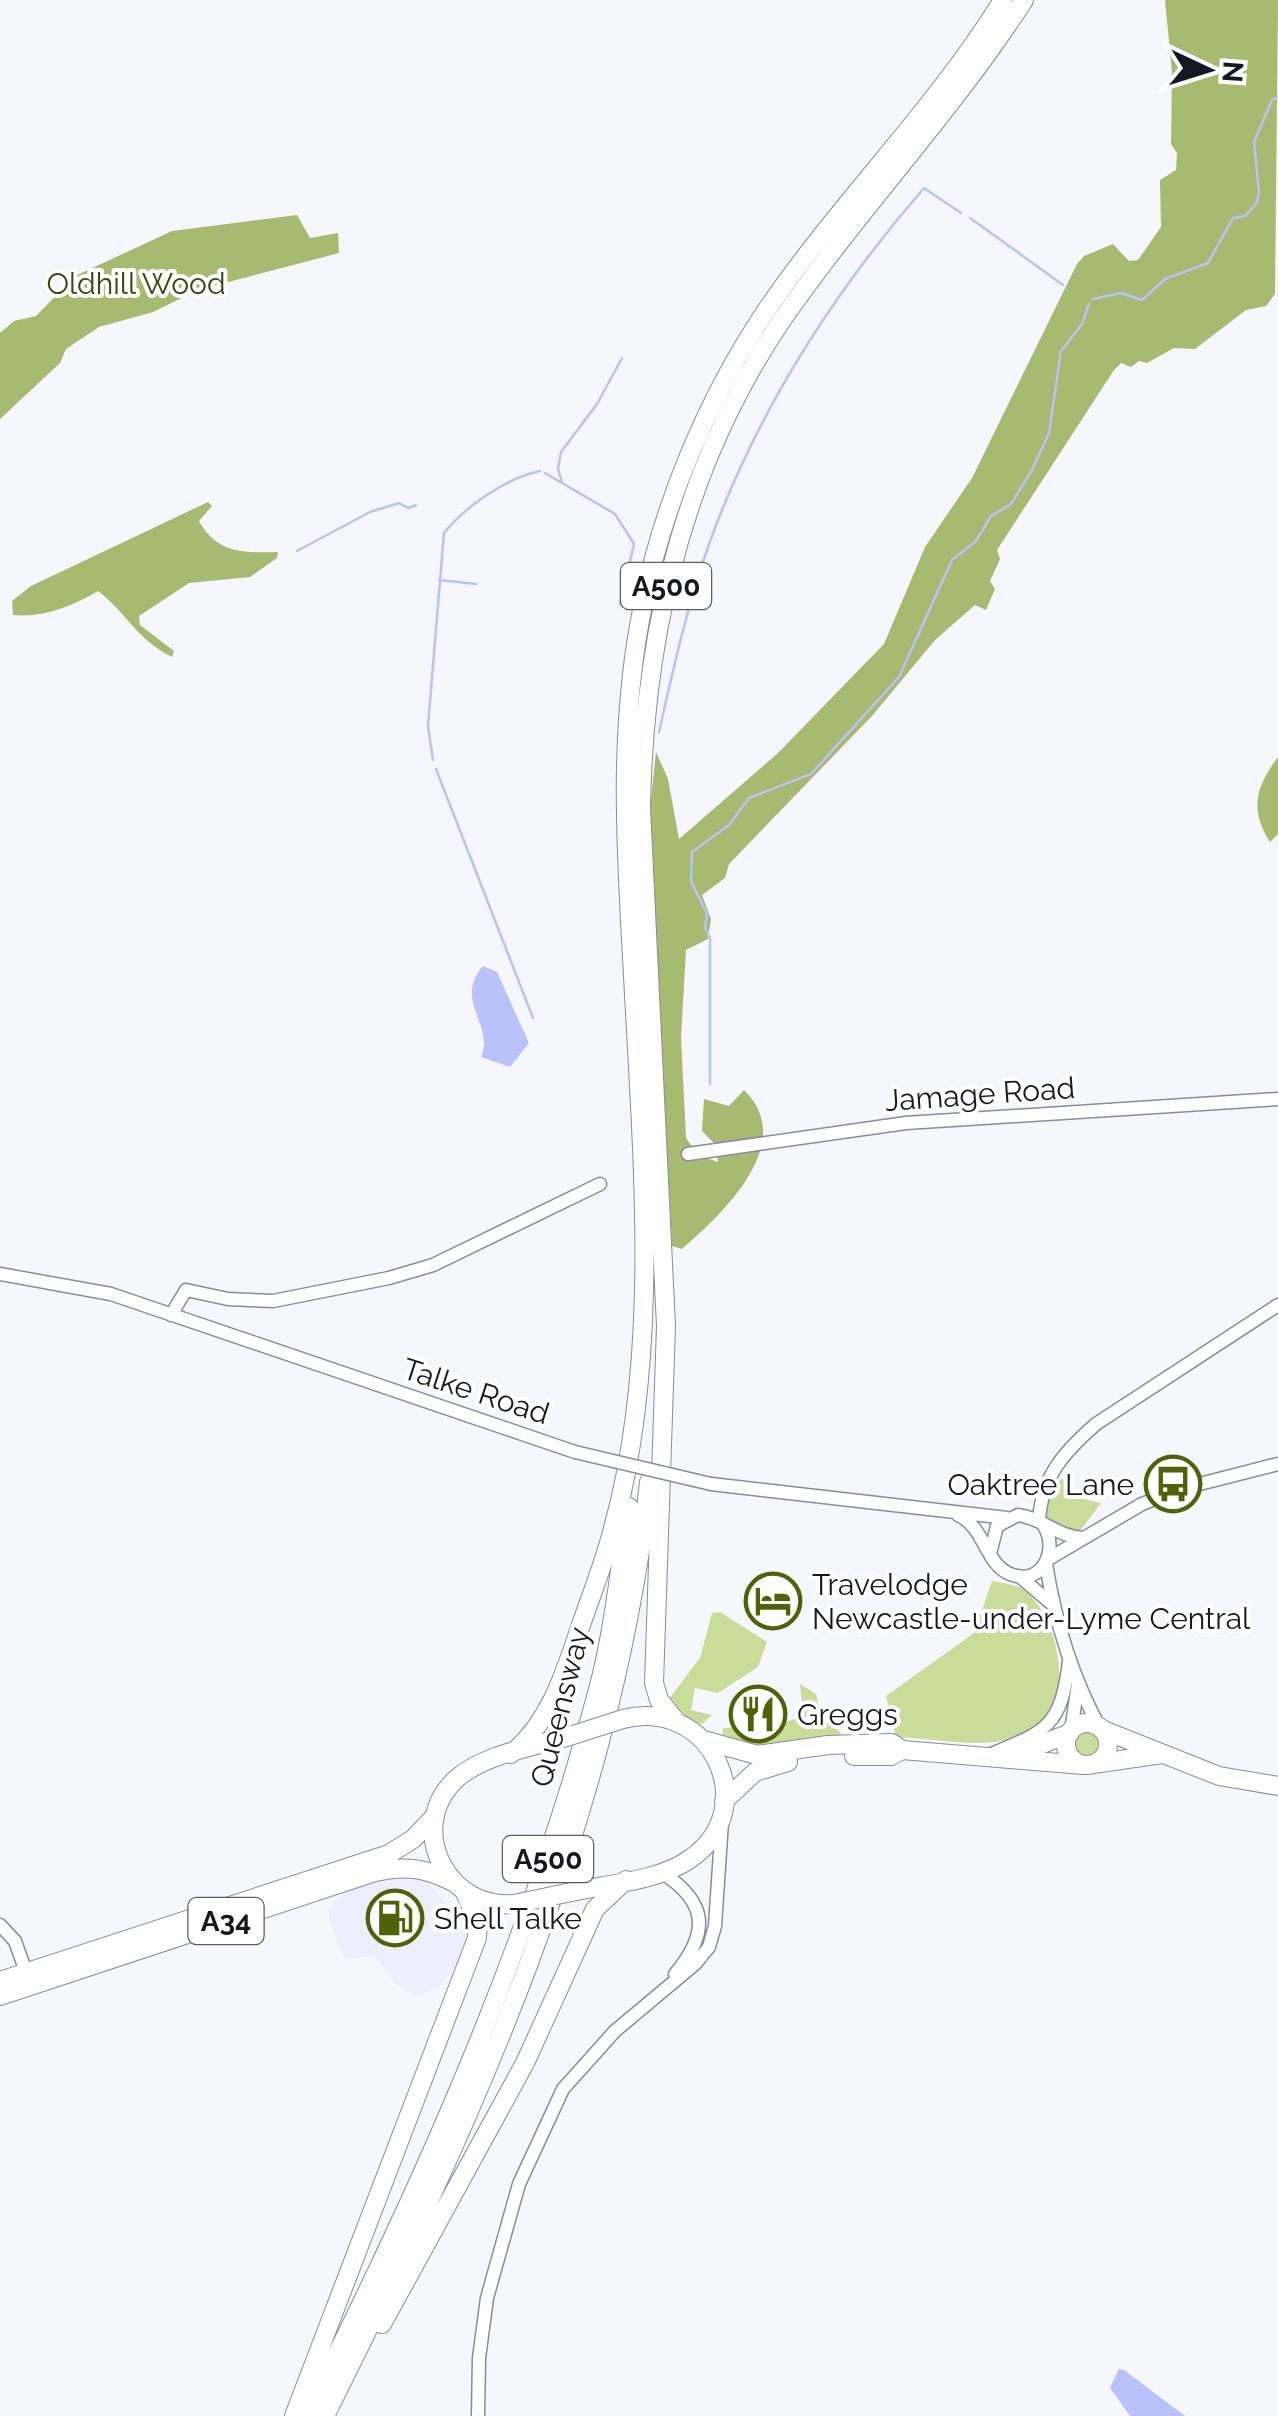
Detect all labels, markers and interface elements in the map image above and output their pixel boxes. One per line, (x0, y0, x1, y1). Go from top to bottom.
north arrow (1158, 20, 1258, 120)
text: N (1215, 60, 1250, 84)
park label: Oldhill Wood (46, 266, 226, 301)
road number: A500 (621, 563, 711, 609)
street label: Jamage Road (884, 1070, 1076, 1118)
street label: Talke Road (398, 1351, 554, 1431)
bus stop icon: Oaktree Lane (1143, 1454, 1203, 1514)
place label: Oaktree Lane (947, 1467, 1134, 1502)
place label: Travelodge Newcastle-under-Lyme Central (812, 1567, 1251, 1636)
hotel icon: Travelodge Newcastle-under-Lyme Central (743, 1571, 803, 1631)
street label: Queensway (523, 1624, 597, 1790)
restaurant icon: Greggs (728, 1684, 788, 1744)
place label: Greggs (797, 1697, 898, 1732)
road number: A500 (503, 1836, 593, 1882)
fuel station icon: Shell Talke (365, 1888, 425, 1948)
road number: A34 (188, 1898, 264, 1944)
place label: Shell Talke (434, 1901, 582, 1936)

